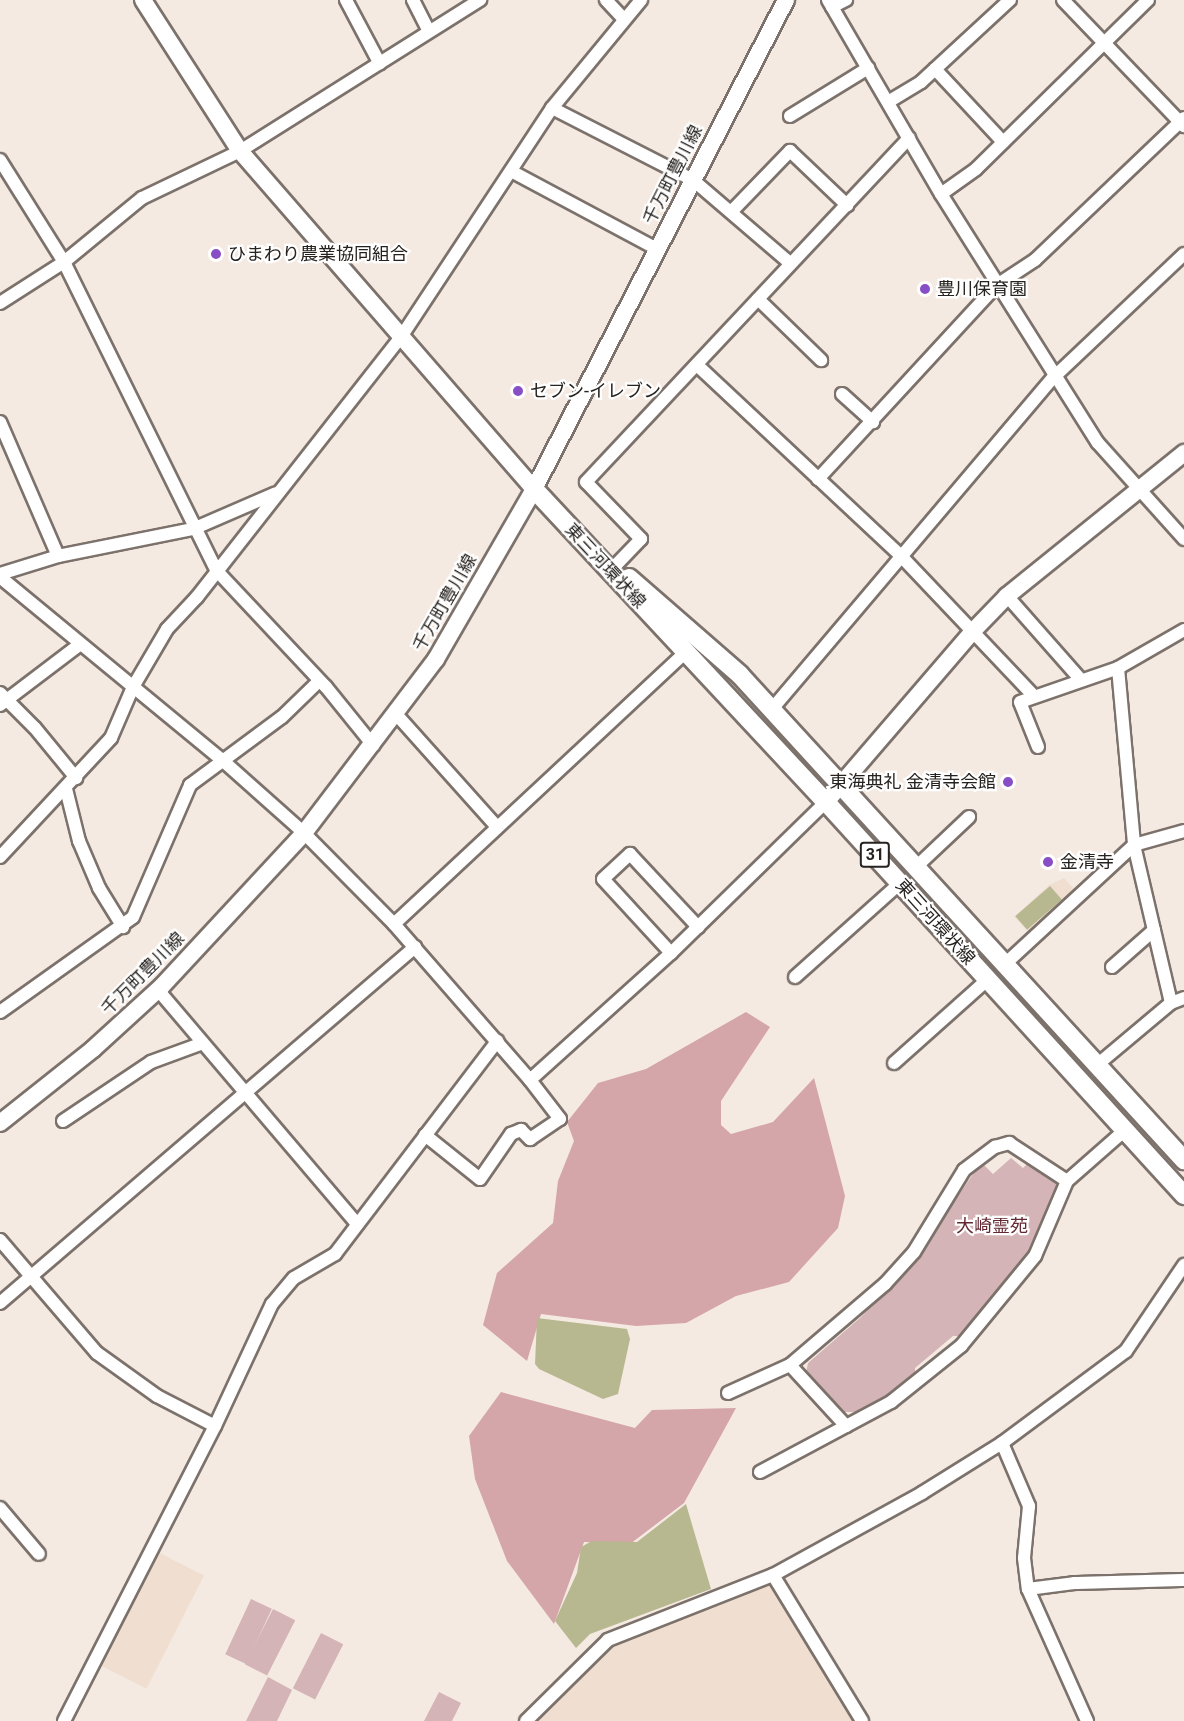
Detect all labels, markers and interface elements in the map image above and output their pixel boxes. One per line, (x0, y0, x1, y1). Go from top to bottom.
street label: 千万町豊川線 (639, 122, 707, 228)
place label: ひまわり農業協同組合 (228, 243, 408, 265)
marker: ひまわり農業協同組合 (209, 247, 223, 261)
place label: 豊川保育園 (937, 278, 1027, 300)
marker: 豊川保育園 (918, 282, 932, 296)
place label: セブン-イレブン (530, 380, 661, 402)
marker: セブン-イレブン (511, 384, 525, 398)
street label: 東三河環状線 (560, 519, 650, 613)
street label: 千万町豊川線 (409, 551, 481, 655)
place label: 東海典礼 金清寺会館 (830, 771, 996, 793)
marker: 東海典礼 金清寺会館 (1001, 775, 1015, 789)
road number: 31 (858, 842, 892, 868)
place label: 金清寺 (1060, 851, 1114, 873)
marker: 金清寺 (1041, 855, 1055, 869)
street label: 東三河環状線 (891, 875, 979, 969)
street label: 千万町豊川線 (97, 928, 189, 1020)
park label: 大崎霊苑 (956, 1215, 1028, 1237)

